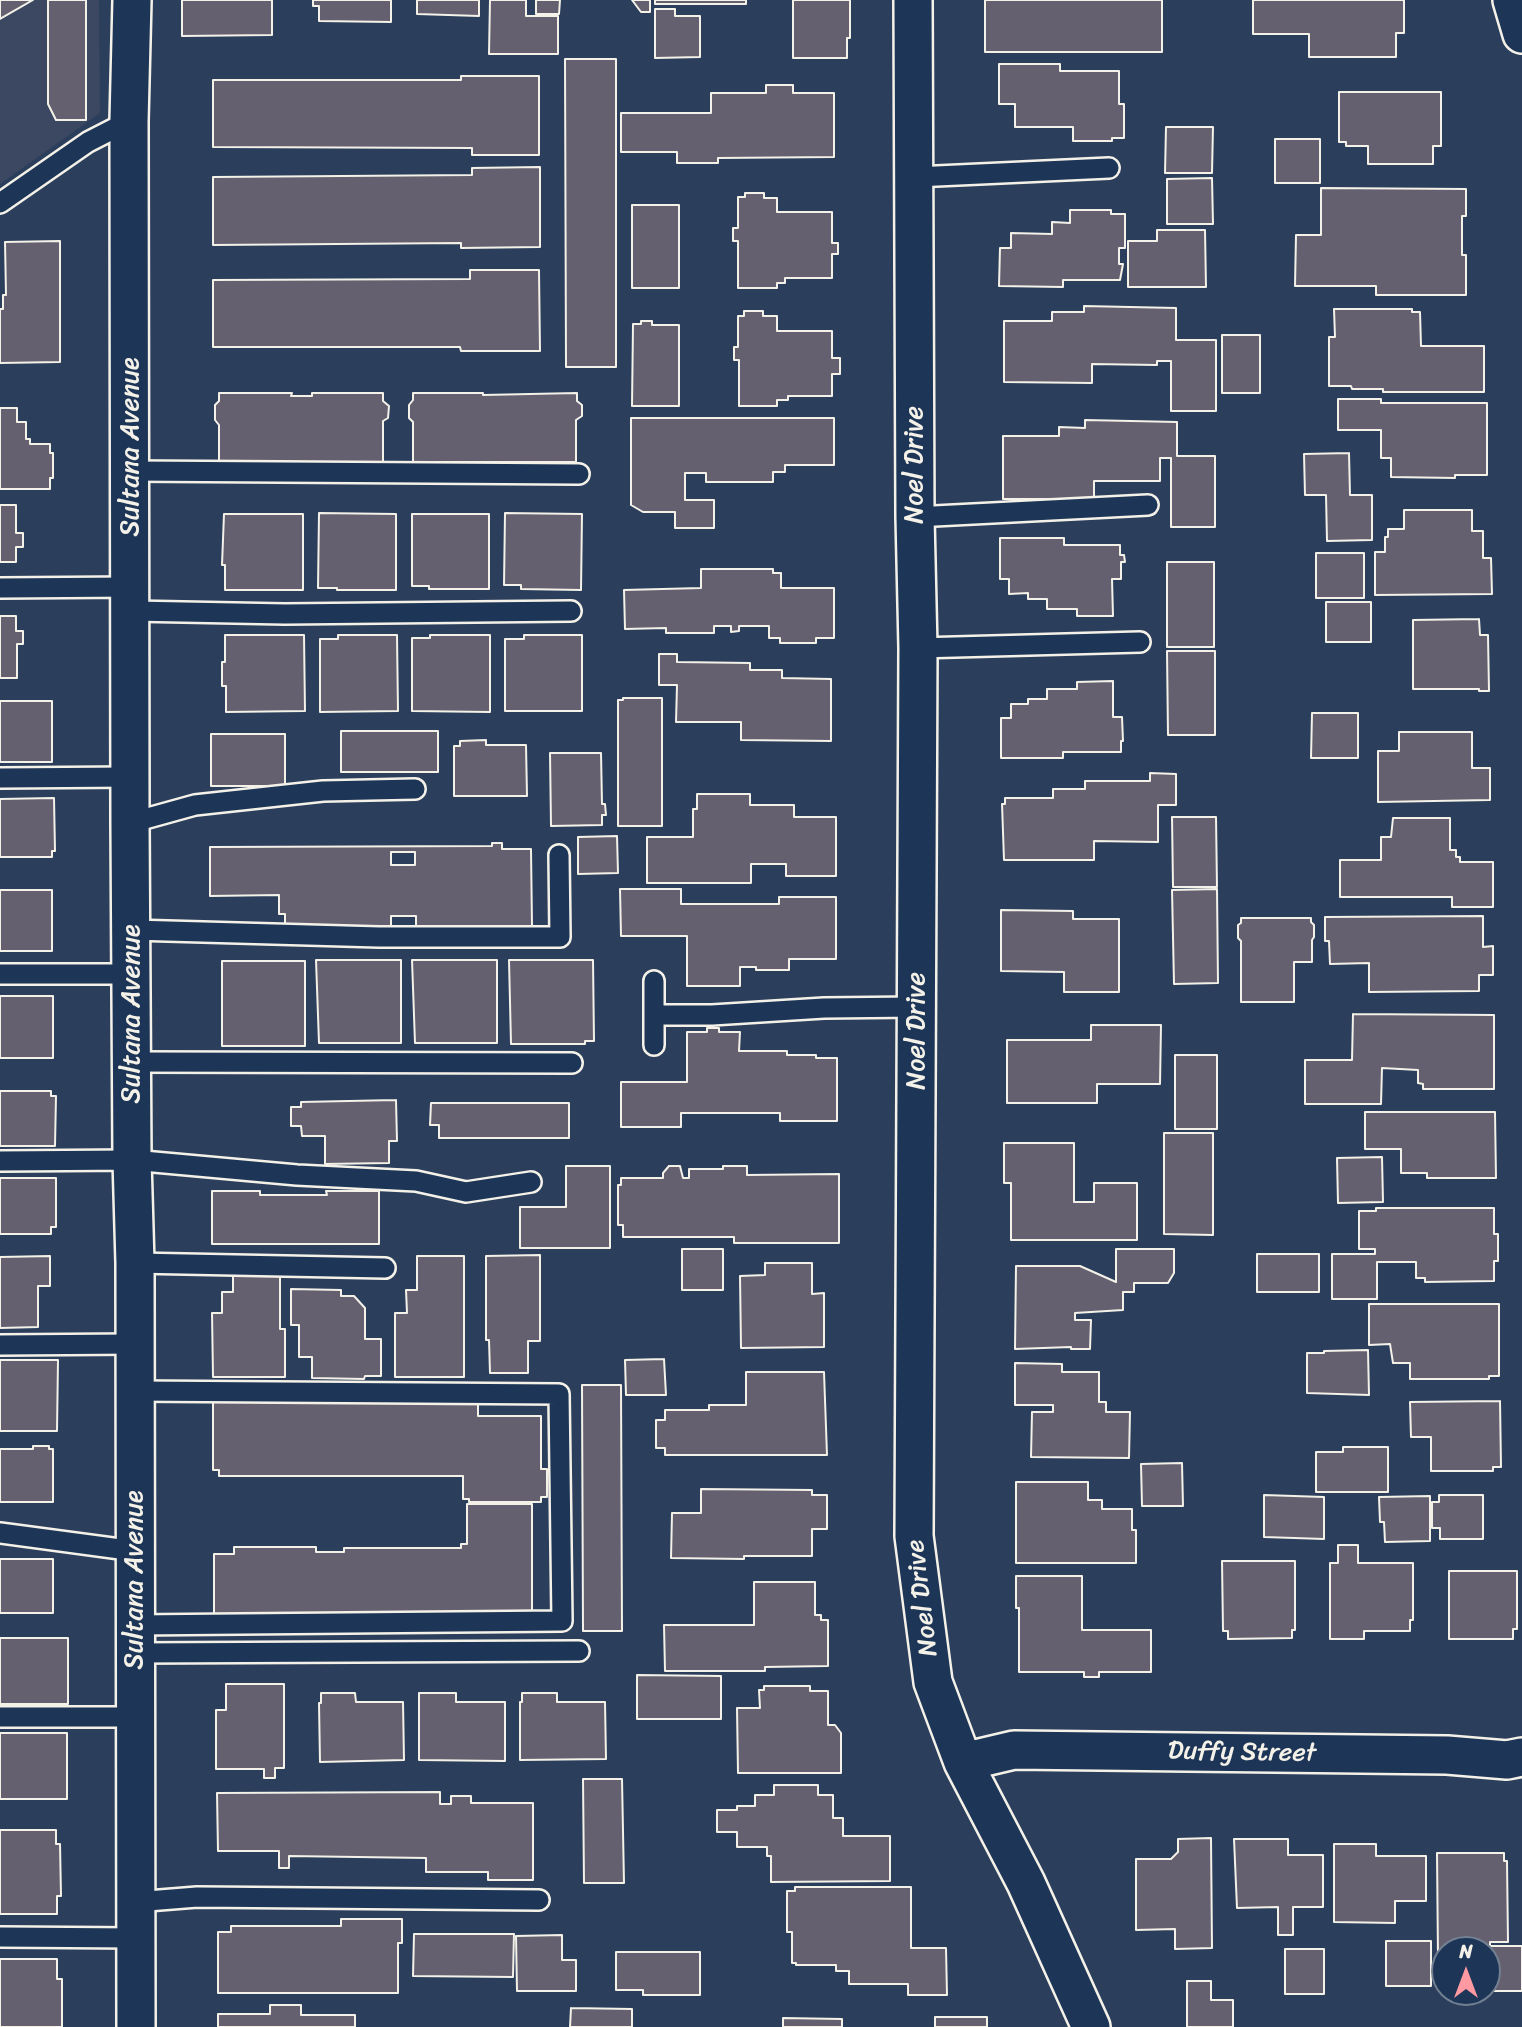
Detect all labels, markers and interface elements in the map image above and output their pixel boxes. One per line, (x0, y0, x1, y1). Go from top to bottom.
street label: Sultana Avenue (115, 357, 147, 537)
street label: Noel Drive (899, 406, 931, 524)
street label: Sultana Avenue (116, 924, 148, 1104)
street label: Noel Drive (901, 972, 933, 1090)
street label: Sultana Avenue (119, 1490, 151, 1670)
street label: Noel Drive (900, 1538, 946, 1658)
street label: Duffy Street (1168, 1736, 1316, 1770)
text: N (1459, 1935, 1473, 1968)
north arrow (1431, 1936, 1501, 2006)

